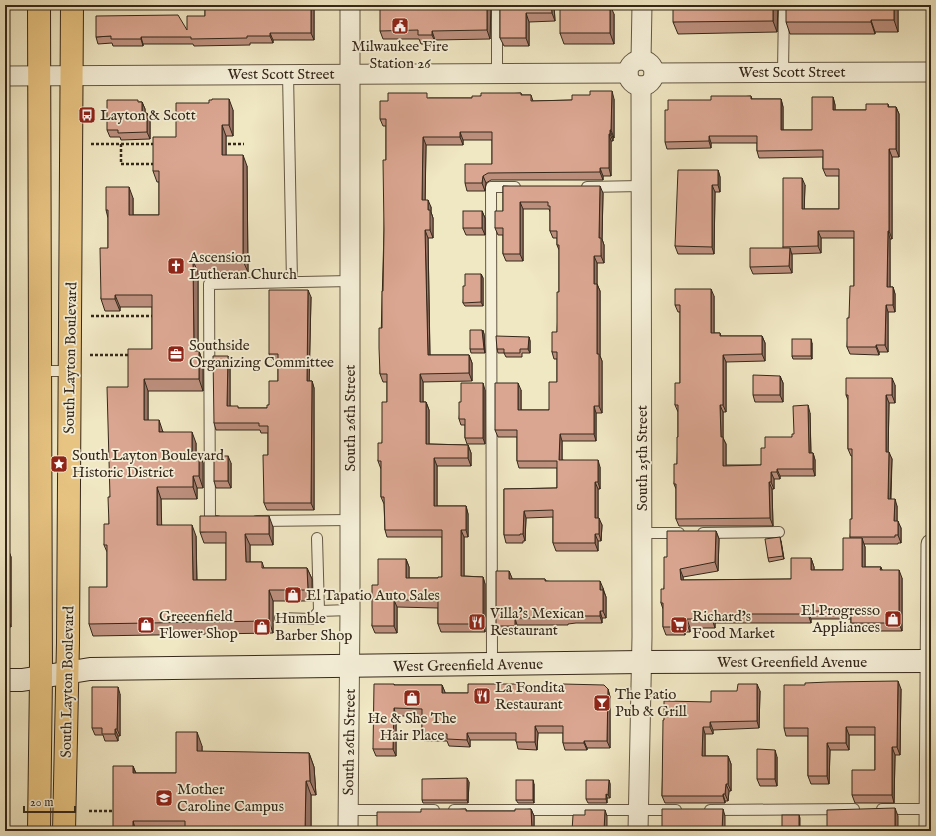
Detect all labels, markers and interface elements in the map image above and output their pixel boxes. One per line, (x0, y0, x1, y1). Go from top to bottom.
public building icon: Milwaukee Fire Station 26 (390, 16, 410, 36)
place label: Milwaukee Fire Station 26 (352, 37, 449, 73)
street label: West Scott Street (738, 63, 846, 82)
street label: West Scott Street (227, 65, 335, 84)
bus stop icon: Layton & Scott (77, 105, 97, 125)
place label: Layton & Scott (100, 106, 196, 125)
place label: Ascension Lutheran Church (188, 248, 297, 284)
church icon: Ascension Lutheran Church (166, 256, 186, 276)
street label: South Layton Boulevard (60, 281, 81, 434)
place label: Southside Organizing Committee (189, 336, 334, 372)
office icon: Southside Organizing Committee (166, 344, 186, 364)
street label: South 26th Street (341, 365, 360, 471)
street label: South 25th Street (633, 405, 652, 511)
place label: South Layton Boulevard Historic District (72, 446, 225, 482)
place icon: South Layton Boulevard Historic District (49, 454, 69, 474)
shop icon: El Tapatio Auto Sales (283, 585, 303, 605)
place label: El Tapatio Auto Sales (306, 586, 440, 605)
place label: El Progresso Appliances (801, 601, 880, 637)
place label: Villa’s Mexican Restaurant (489, 604, 584, 640)
street label: South Layton Boulevard (57, 605, 78, 758)
place label: Greeenfield Flower Shop (159, 607, 238, 643)
place label: Richard's Food Market (692, 607, 775, 643)
place label: Humble Barber Shop (275, 609, 352, 645)
shop icon: El Progresso Appliances (883, 609, 903, 629)
restaurant icon: Villa’s Mexican Restaurant (467, 612, 487, 632)
shop icon: Greeenfield Flower Shop (136, 615, 156, 635)
supermarket icon: Richard's Food Market (669, 615, 689, 635)
shop icon: Humble Barber Shop (252, 617, 272, 637)
street label: West Greenfield Avenue (717, 653, 867, 672)
street label: West Greenfield Avenue (393, 655, 543, 676)
place label: La Fondita Restaurant (495, 678, 565, 714)
place label: The Patio Pub & Grill (615, 685, 688, 721)
restaurant icon: La Fondita Restaurant (472, 686, 492, 706)
street label: South 26th Street (339, 688, 360, 796)
shop icon: He & She The Hair Place (402, 688, 422, 708)
bar icon: The Patio Pub & Grill (592, 693, 612, 713)
place label: He & She The Hair Place (368, 709, 457, 745)
place label: Mother Caroline Campus (177, 780, 284, 816)
scale bar (24, 788, 75, 814)
school or university icon: Mother Caroline Campus (154, 788, 174, 808)
text: 20 m (30, 795, 53, 810)

